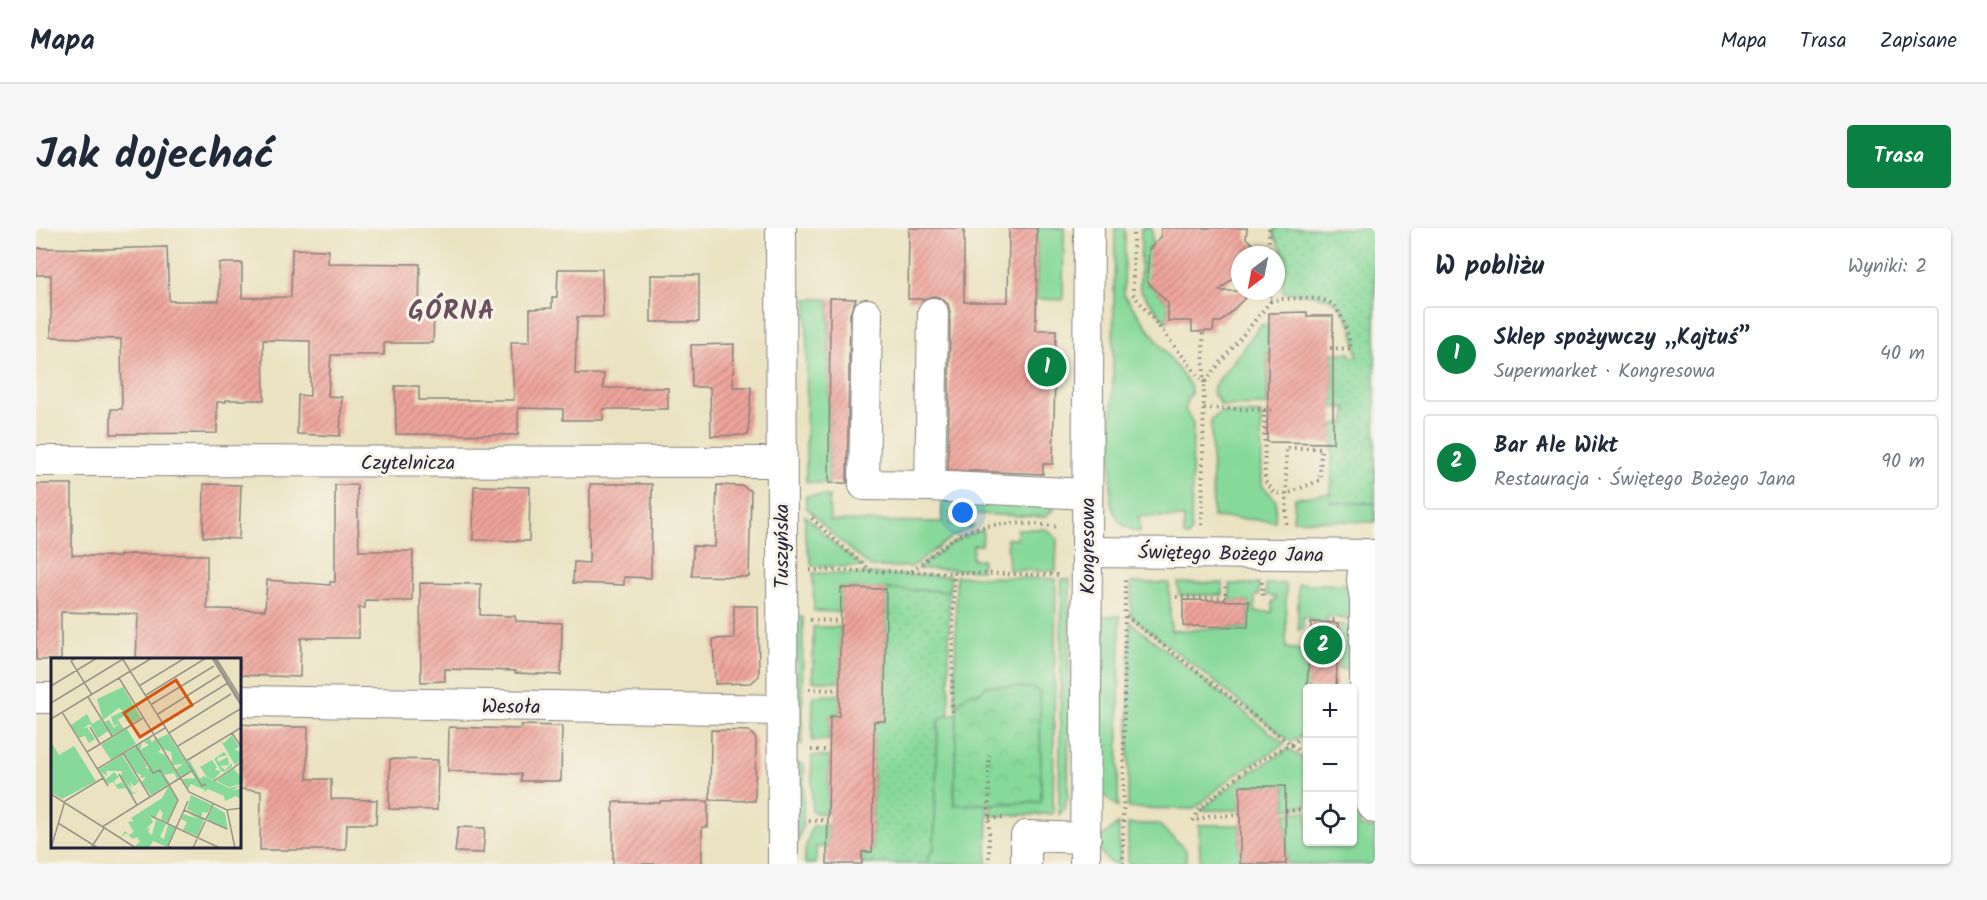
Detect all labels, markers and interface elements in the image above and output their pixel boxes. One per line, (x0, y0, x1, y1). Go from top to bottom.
text: Mapa (30, 19, 95, 64)
text: Mapa (1721, 25, 1767, 58)
text: Trasa (1800, 25, 1847, 58)
text: Zapisane (1880, 25, 1957, 58)
text: Jak dojechać (36, 123, 274, 190)
button: Trasa (1847, 125, 1951, 188)
north arrow (1231, 246, 1285, 300)
text: W pobliżu (1435, 246, 1544, 288)
text: Wyniki: 2 (1848, 251, 1927, 283)
district label: GÓRNA (408, 291, 496, 333)
text: Sklep spożywczy „Kajtuś” (1494, 321, 1751, 356)
text: 1 (1453, 338, 1460, 370)
text: 40 m (1880, 338, 1925, 370)
pin: 1 (1028, 344, 1066, 390)
text: Supermarket · Kongresowa (1494, 356, 1715, 388)
text: Bar Ale Wikt (1494, 429, 1618, 464)
text: 2 (1451, 446, 1462, 478)
text: 90 m (1881, 446, 1925, 478)
street label: Czytelnicza (361, 448, 455, 480)
text: Restauracja · Świętego Bożego Jana (1494, 464, 1796, 496)
street label: Kongresowa (1073, 497, 1105, 595)
your location (948, 498, 977, 527)
street label: Tuszyńska (767, 504, 799, 588)
street label: Świętego Bożego Jana (1138, 537, 1324, 573)
pin: 2 (1304, 622, 1342, 668)
inset map (51, 658, 242, 849)
map controls (1303, 684, 1357, 846)
button: + (1303, 684, 1357, 738)
street label: Wesoła (481, 691, 541, 725)
button: − (1303, 738, 1357, 792)
button: locate (1303, 792, 1357, 846)

